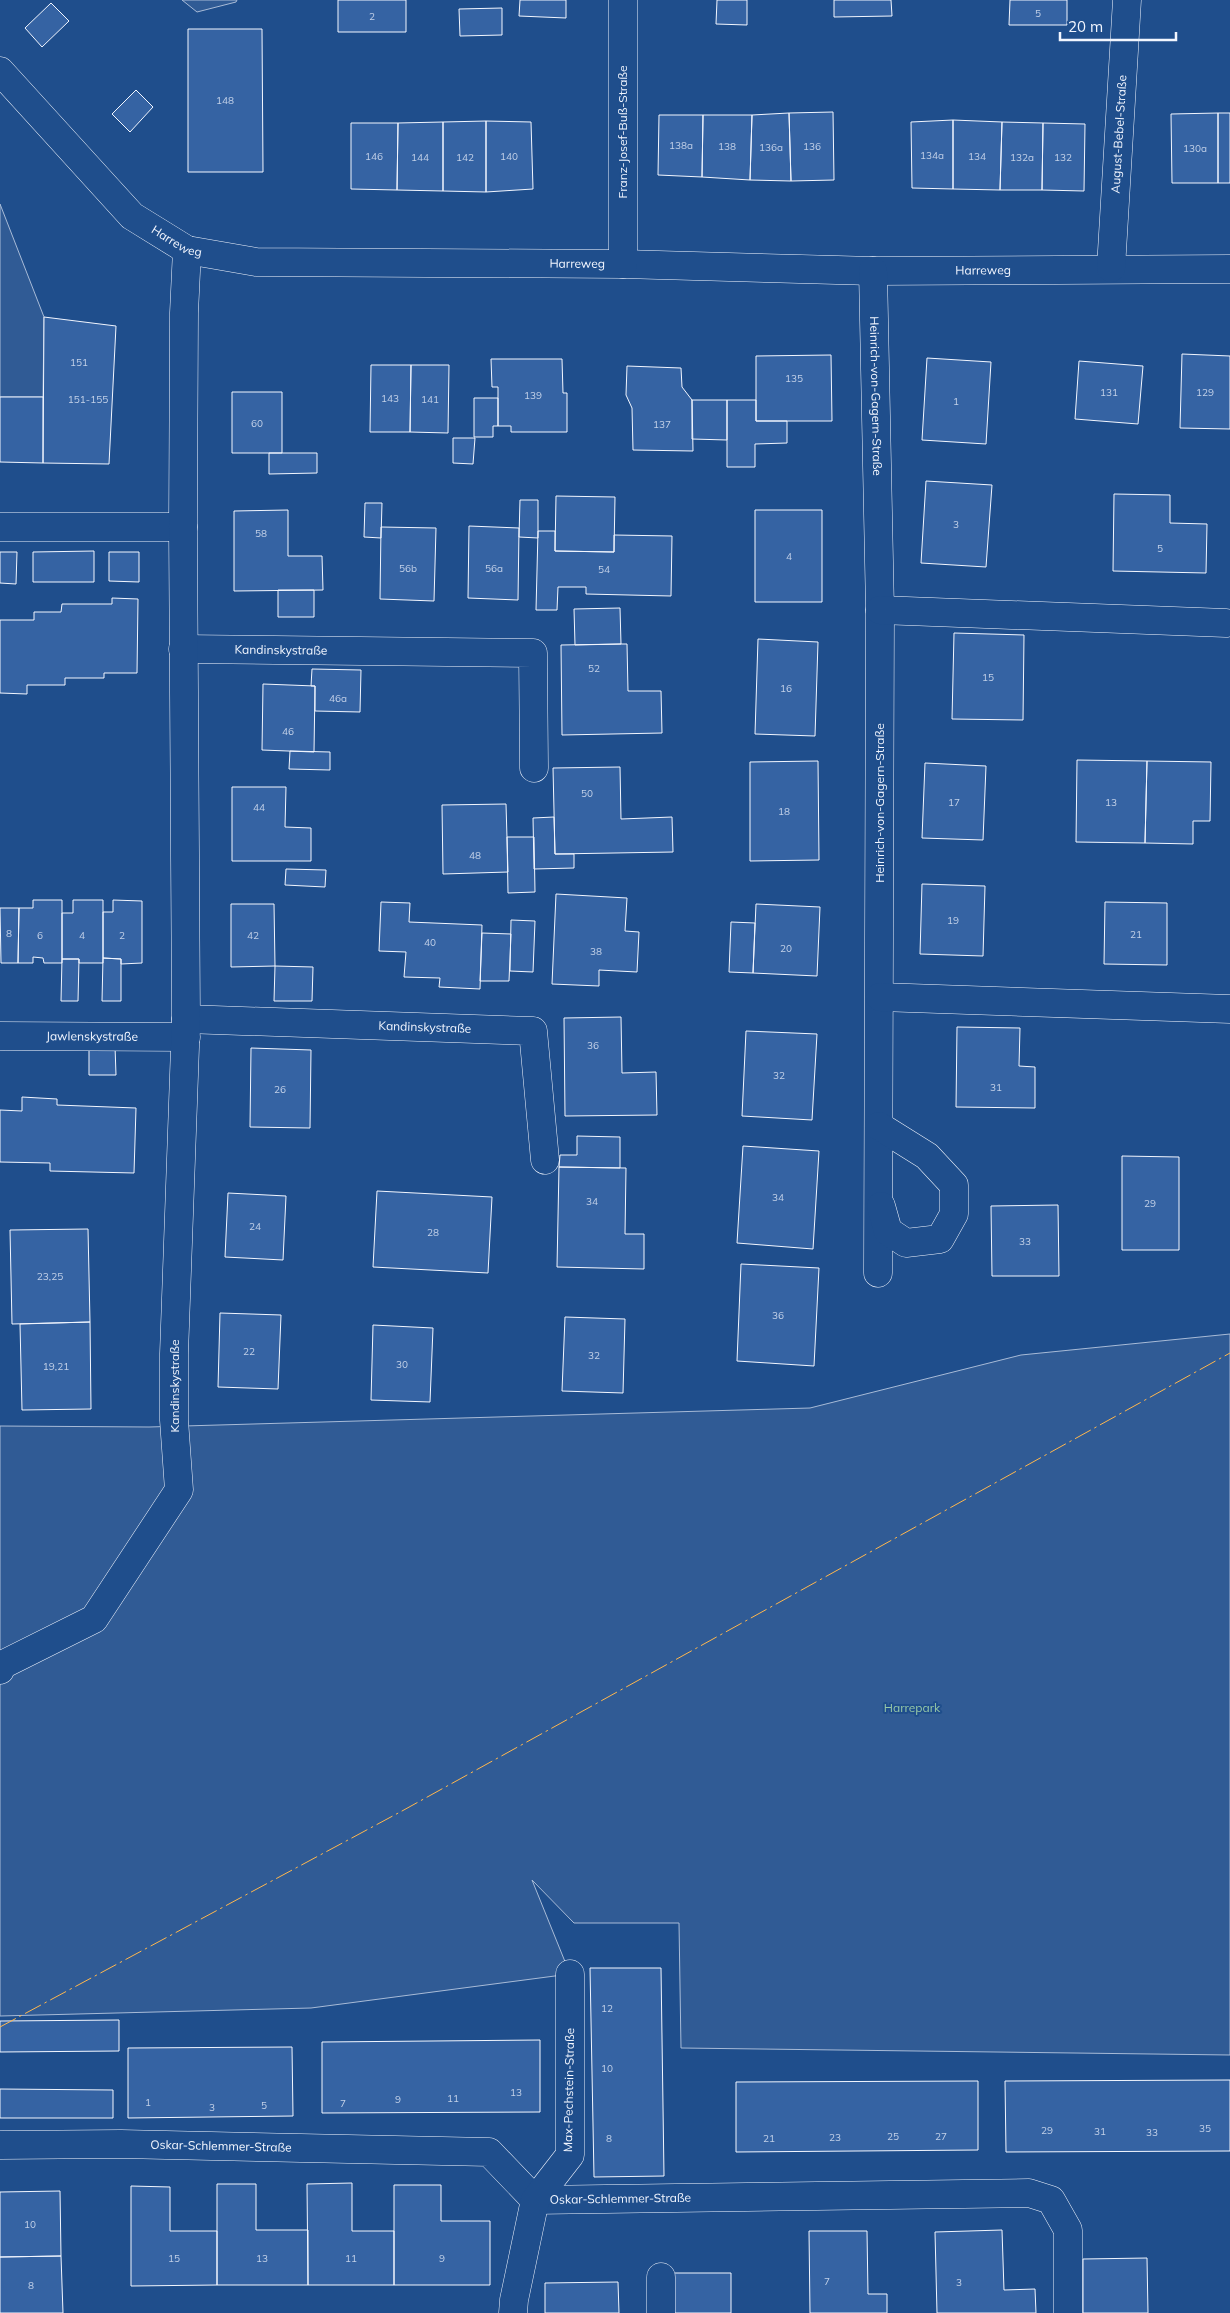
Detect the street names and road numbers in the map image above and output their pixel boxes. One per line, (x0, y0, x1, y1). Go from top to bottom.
street label: Franz-Josef-Buß-Straße (615, 66, 630, 198)
street label: August-Bebel-Straße (1107, 75, 1130, 194)
street label: Harreweg (149, 222, 203, 259)
street label: Harreweg (549, 256, 605, 271)
street label: Harreweg (955, 262, 1011, 278)
street label: Heinrich-von-Gagern-Straße (867, 316, 885, 476)
street label: Kandinskystraße (234, 642, 328, 658)
street label: Heinrich-von-Gagern-Straße (872, 723, 887, 883)
street label: Kandinskystraße (378, 1018, 472, 1036)
street label: Jawlenskystraße (46, 1028, 138, 1044)
street label: Kandinskystraße (167, 1340, 182, 1432)
street label: Max-Pechstein-Straße (560, 2028, 577, 2152)
street label: Oskar-Schlemmer-Straße (150, 2137, 292, 2155)
street label: Oskar-Schlemmer-Straße (550, 2190, 691, 2207)

